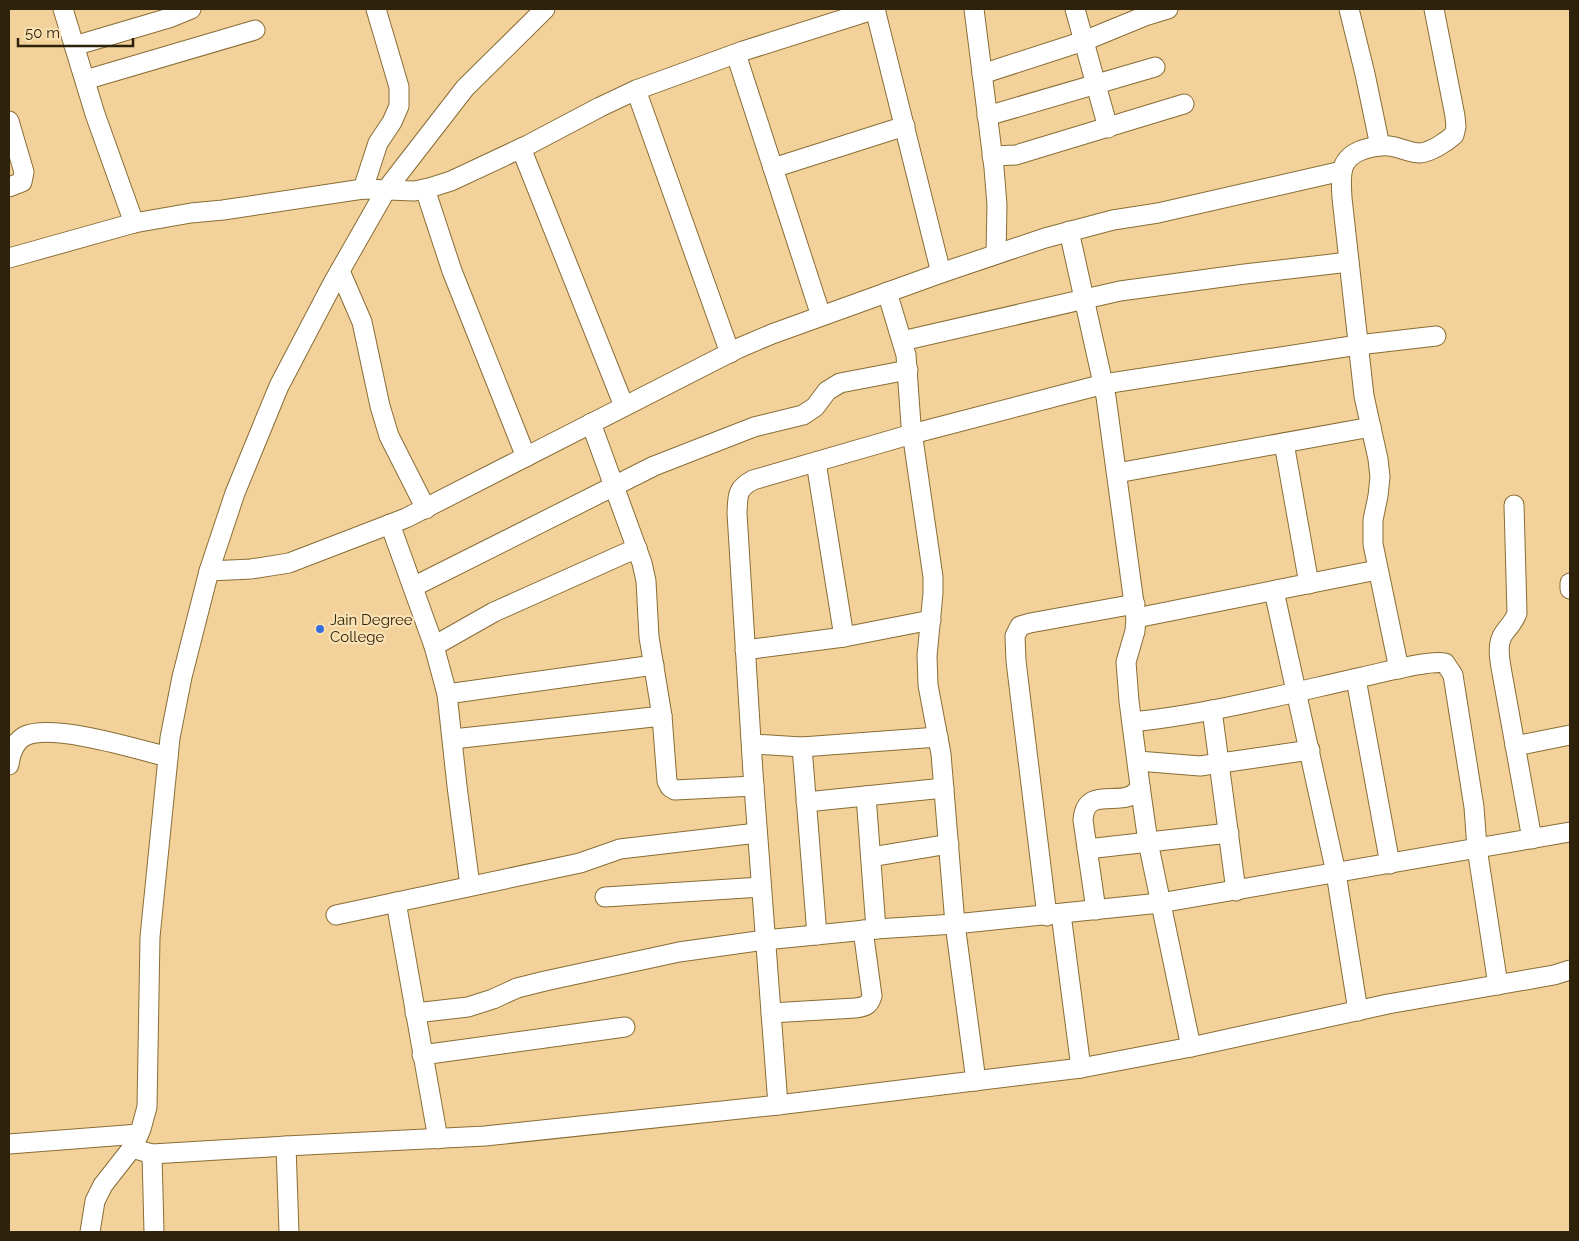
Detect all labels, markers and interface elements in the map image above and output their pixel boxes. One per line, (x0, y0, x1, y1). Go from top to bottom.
scale bar (18, 15, 132, 47)
text: 50 m (25, 24, 60, 42)
place label: Jain Degree College (330, 611, 413, 646)
marker: Jain Degree College (314, 623, 326, 635)

